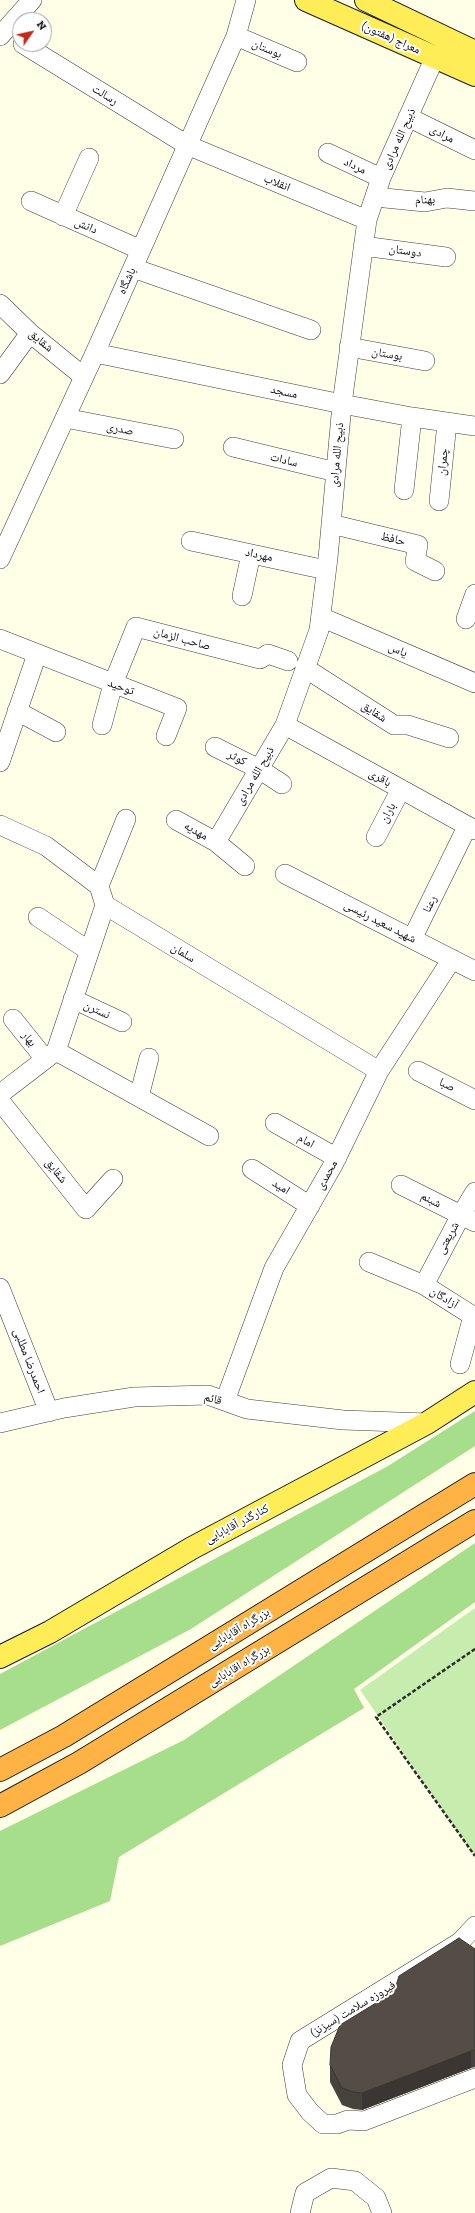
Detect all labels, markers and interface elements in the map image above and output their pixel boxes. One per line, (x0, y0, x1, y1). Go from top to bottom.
north arrow (12, 12, 52, 52)
text: N (34, 18, 49, 33)
street label: معراج (هفتون) (359, 19, 423, 57)
street label: بوستان (250, 36, 284, 62)
street label: رسالت (89, 81, 121, 109)
street label: ذبیح الله مرادی (379, 106, 419, 172)
street label: مرادی (427, 122, 457, 146)
street label: مرداد (341, 155, 369, 177)
street label: انقلاب (262, 171, 292, 195)
street label: بهنام (415, 192, 435, 208)
street label: دانش (72, 215, 100, 237)
street label: دوستان (388, 242, 422, 260)
street label: باشگاه (115, 265, 139, 297)
street label: شقایق (26, 327, 56, 355)
street label: بوستان (370, 344, 404, 364)
street label: مسجد (269, 382, 299, 402)
street label: صدری (105, 419, 135, 439)
street label: ذبیح الله مرادی (327, 422, 347, 488)
street label: چمران (434, 448, 452, 476)
street label: سادات (269, 450, 299, 470)
street label: حافظ (379, 529, 407, 549)
street label: مهرداد (244, 545, 274, 565)
street label: صاحب الزمان (152, 624, 212, 654)
street label: یاس (386, 640, 410, 660)
street label: توحید (106, 676, 136, 698)
street label: شقایق (359, 699, 389, 725)
street label: ذبیح الله مرادی (232, 744, 278, 808)
street label: کوثر (225, 747, 249, 769)
street label: باقری (366, 766, 394, 790)
street label: باران (377, 800, 399, 826)
street label: مهدیه (181, 818, 211, 844)
street label: رعنا (420, 893, 440, 915)
street label: شهید سعید رئیسی (341, 898, 419, 946)
street label: سلمان (168, 940, 198, 966)
street label: نسترن (82, 998, 112, 1022)
street label: بهار (19, 1028, 39, 1050)
street label: صبا (437, 1075, 457, 1095)
street label: امام (295, 1131, 317, 1151)
street label: شقایق (42, 1156, 70, 1186)
street label: محمدی (313, 1158, 341, 1192)
street label: امید (269, 1176, 293, 1198)
street label: شبنم (418, 1189, 444, 1211)
street label: شریعتی (434, 1219, 462, 1257)
street label: آزادگان (427, 1284, 461, 1312)
street label: احمدرضا مطلبی (10, 1326, 48, 1396)
street label: قائم (203, 1390, 223, 1408)
street label: کنارگذر آقابابایی (203, 1501, 271, 1547)
street label: بزرگراه آقابابایی (206, 1605, 272, 1653)
street label: بزرگراه اقابابایی (206, 1642, 272, 1690)
street label: فیروزه سلامت (سیزنز) (308, 1978, 398, 2040)

